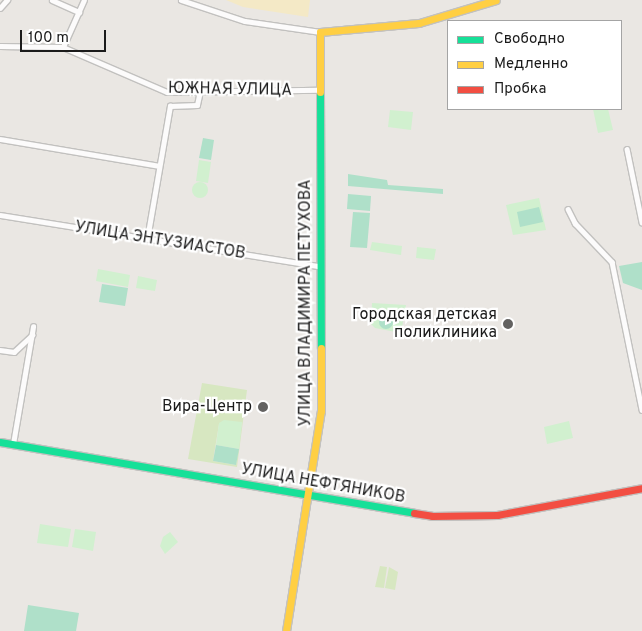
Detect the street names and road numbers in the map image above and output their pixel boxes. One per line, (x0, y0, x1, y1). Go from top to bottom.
street label: ЮЖНАЯ УЛИЦА (168, 79, 292, 101)
street label: УЛИЦА ВЛАДИМИРА ПЕТУХОВА (296, 179, 316, 427)
street label: УЛИЦА ЭНТУЗИАСТОВ (73, 218, 247, 264)
street label: УЛИЦА НЕФТЯНИКОВ (239, 460, 407, 508)

